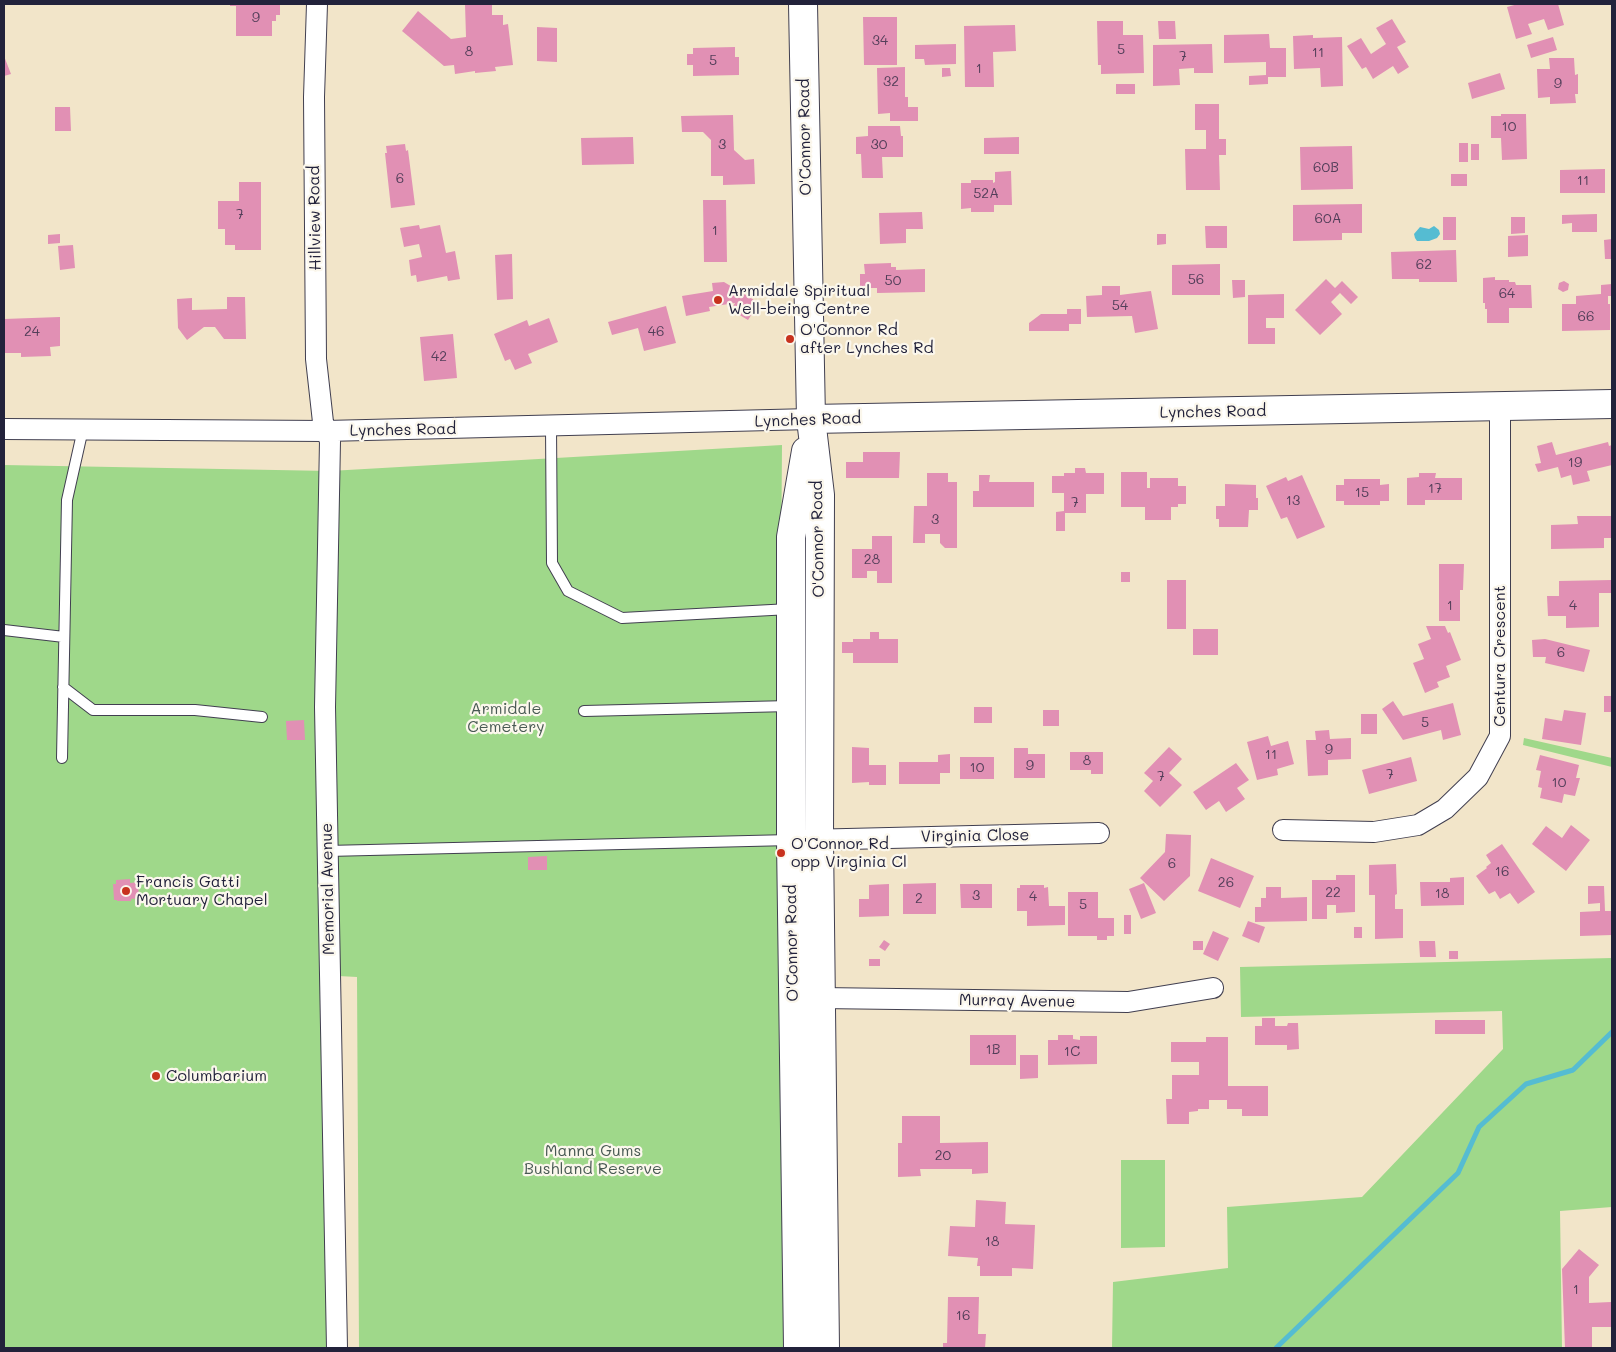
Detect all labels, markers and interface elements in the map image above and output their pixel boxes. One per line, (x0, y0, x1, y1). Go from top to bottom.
house number: 9 (252, 10, 260, 26)
house number: 34 (872, 33, 888, 49)
house number: 5 (1117, 42, 1125, 58)
house number: 8 (465, 44, 473, 60)
house number: 11 (1312, 45, 1324, 61)
house number: 7 (1179, 49, 1187, 65)
house number: 5 (709, 53, 717, 69)
house number: 1 (976, 61, 982, 77)
house number: 32 (883, 74, 899, 90)
house number: 9 (1554, 76, 1562, 92)
street label: O'Connor Road (794, 78, 816, 196)
house number: 10 (1502, 119, 1516, 135)
house number: 3 (718, 137, 726, 153)
house number: 30 (871, 137, 887, 153)
house number: 60B (1313, 160, 1339, 176)
street label: Hillview Road (304, 165, 326, 271)
house number: 6 (396, 171, 404, 187)
house number: 11 (1577, 173, 1589, 189)
house number: 52A (973, 186, 999, 202)
house number: 7 (236, 207, 244, 223)
house number: 60A (1315, 211, 1341, 227)
house number: 1 (712, 223, 718, 239)
house number: 62 (1416, 257, 1432, 273)
house number: 56 (1188, 272, 1204, 288)
house number: 50 (885, 273, 901, 289)
place label: Armidale Spiritual Well-being Centre (728, 281, 870, 319)
house number: 64 (1499, 286, 1515, 302)
marker: Armidale Spiritual Well-being Centre (712, 294, 724, 306)
house number: 54 (1112, 298, 1128, 314)
house number: 66 (1578, 309, 1594, 325)
place label: O'Connor Rd after Lynches Rd (800, 320, 934, 358)
house number: 24 (24, 324, 40, 340)
house number: 46 (648, 324, 664, 340)
marker: O'Connor Rd after Lynches Rd (784, 333, 796, 345)
house number: 42 (431, 349, 447, 365)
street label: Lynches Road (1159, 401, 1267, 423)
street label: Lynches Road (754, 409, 862, 431)
street label: Lynches Road (349, 419, 457, 441)
house number: 19 (1568, 455, 1582, 471)
street label: O'Connor Road (807, 480, 829, 598)
house number: 17 (1428, 481, 1442, 497)
house number: 15 (1355, 485, 1369, 501)
house number: 13 (1286, 493, 1300, 509)
house number: 7 (1071, 495, 1079, 511)
house number: 3 (931, 512, 939, 528)
house number: 28 (864, 552, 880, 568)
street label: Centura Crescent (1490, 585, 1510, 727)
house number: 1 (1447, 598, 1453, 614)
house number: 4 (1569, 598, 1577, 614)
house number: 6 (1557, 645, 1565, 661)
park label: Armidale Cemetery (467, 699, 545, 737)
house number: 5 (1421, 715, 1429, 731)
house number: 9 (1325, 742, 1333, 758)
house number: 11 (1265, 747, 1277, 763)
house number: 8 (1083, 753, 1091, 769)
house number: 9 (1026, 758, 1034, 774)
house number: 10 (970, 760, 984, 776)
house number: 7 (1386, 767, 1394, 783)
house number: 7 (1157, 769, 1165, 785)
house number: 10 (1552, 775, 1566, 791)
street label: Memorial Avenue (317, 823, 339, 955)
street label: Virginia Close (920, 825, 1030, 847)
place label: O'Connor Rd opp Virginia Cl (791, 834, 907, 872)
marker: O'Connor Rd opp Virginia Cl (775, 847, 787, 859)
house number: 6 (1168, 856, 1176, 872)
house number: 16 (1495, 864, 1509, 880)
place label: Francis Gatti Mortuary Chapel (136, 872, 268, 910)
house number: 26 (1218, 875, 1234, 891)
street label: O'Connor Road (781, 884, 803, 1002)
marker: Francis Gatti Mortuary Chapel (120, 885, 132, 897)
house number: 22 (1325, 885, 1341, 901)
house number: 18 (1435, 886, 1449, 902)
house number: 3 (972, 888, 980, 904)
house number: 4 (1029, 889, 1037, 905)
house number: 2 (915, 891, 923, 907)
house number: 5 (1079, 897, 1087, 913)
street label: Murray Avenue (959, 990, 1075, 1012)
house number: 1B (986, 1042, 1000, 1058)
house number: 1C (1064, 1044, 1080, 1060)
place label: Columbarium (166, 1066, 267, 1086)
marker: Columbarium (150, 1070, 162, 1082)
park label: Manna Gums Bushland Reserve (524, 1141, 662, 1179)
house number: 20 (935, 1148, 951, 1164)
house number: 18 (985, 1234, 999, 1250)
house number: 1 (1573, 1282, 1579, 1298)
house number: 16 (956, 1308, 970, 1324)

